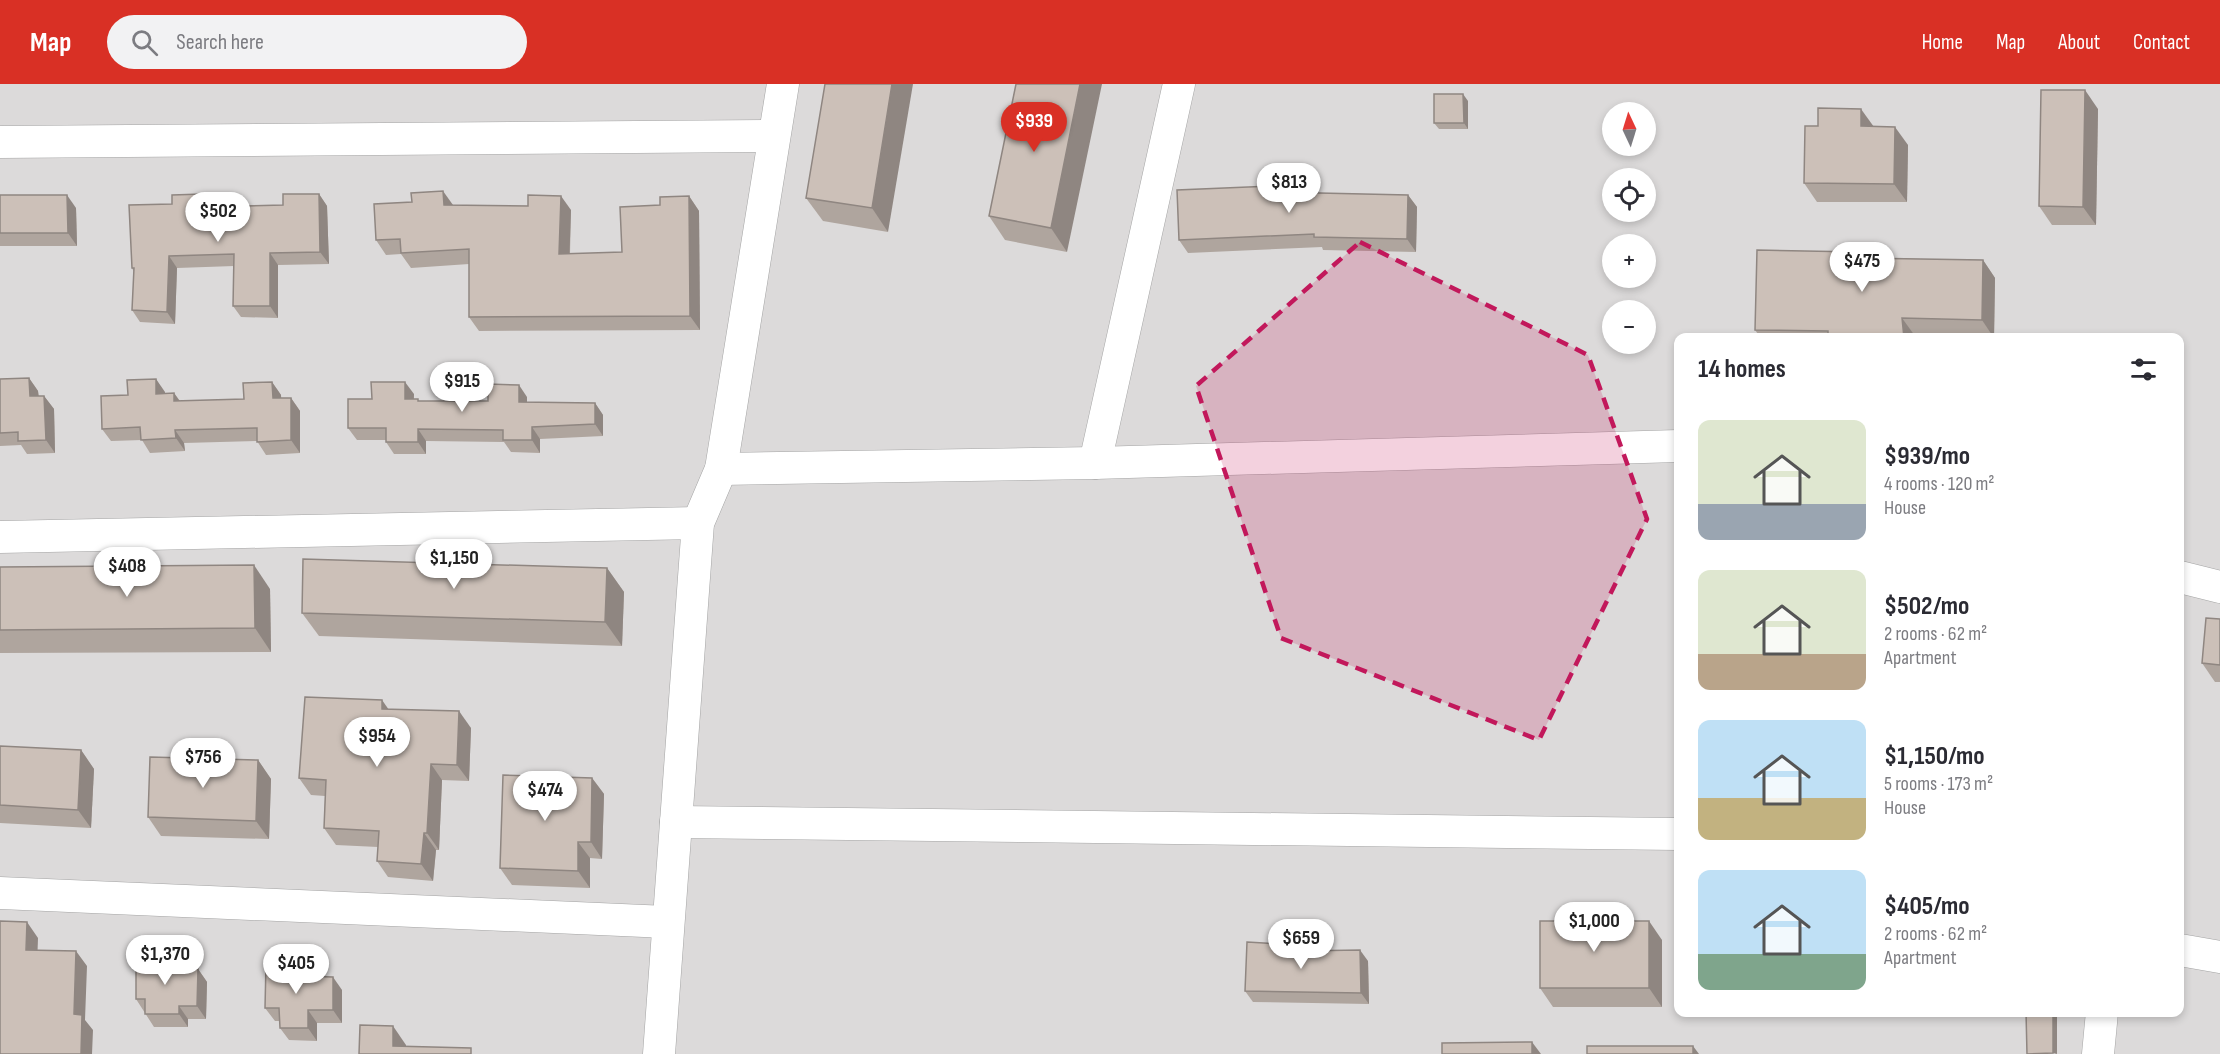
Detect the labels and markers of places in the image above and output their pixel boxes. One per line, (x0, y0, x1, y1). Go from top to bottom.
pin: $939 (998, 102, 1070, 153)
pin: $813 (1253, 163, 1325, 214)
pin: $502 (182, 192, 254, 243)
pin: $475 (1826, 242, 1898, 293)
pin: $915 (426, 362, 498, 413)
pin: $1,150 (405, 539, 503, 590)
pin: $408 (91, 547, 163, 598)
pin: $954 (341, 717, 413, 768)
pin: $756 (167, 738, 239, 789)
pin: $474 (509, 771, 581, 822)
pin: $1,000 (1545, 902, 1643, 953)
pin: $659 (1265, 919, 1337, 970)
pin: $1,370 (116, 935, 214, 986)
pin: $405 (260, 944, 332, 995)

